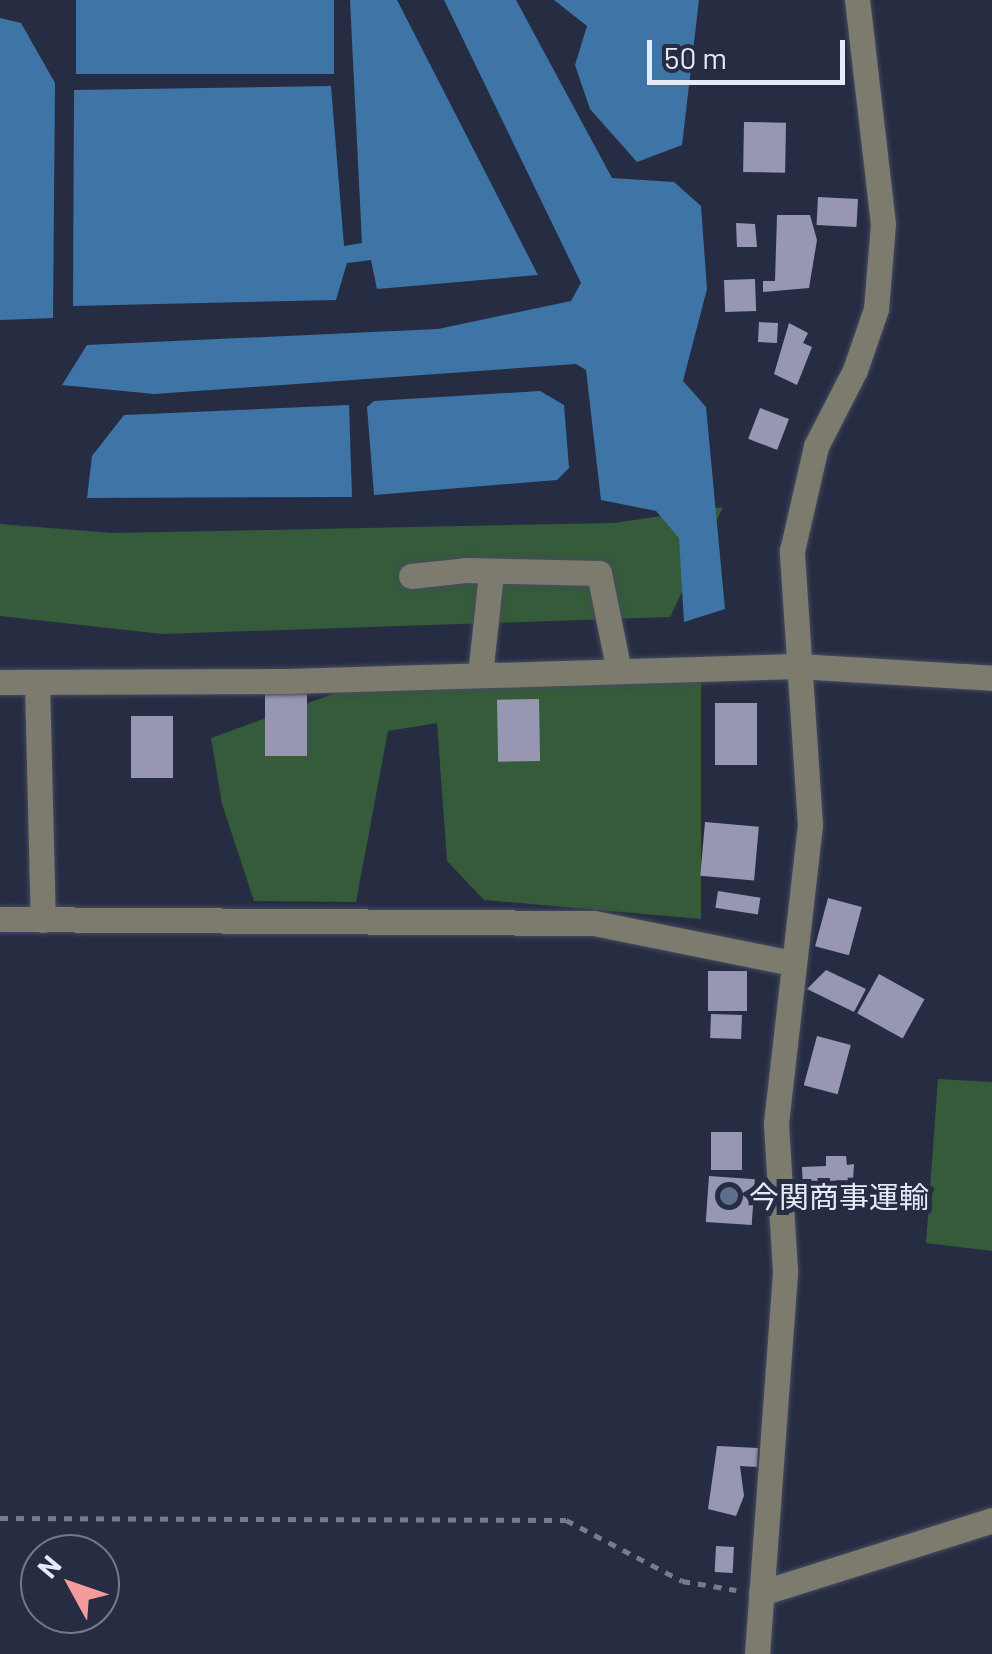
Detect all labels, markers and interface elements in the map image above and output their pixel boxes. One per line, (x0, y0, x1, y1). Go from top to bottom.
scale bar (652, 20, 850, 82)
text: 50 m (664, 39, 727, 75)
place label: 今関商事運輸 (749, 1178, 929, 1214)
marker: 今関商事運輸 (718, 1185, 740, 1207)
north arrow (20, 1534, 120, 1634)
text: N (30, 1548, 68, 1584)

